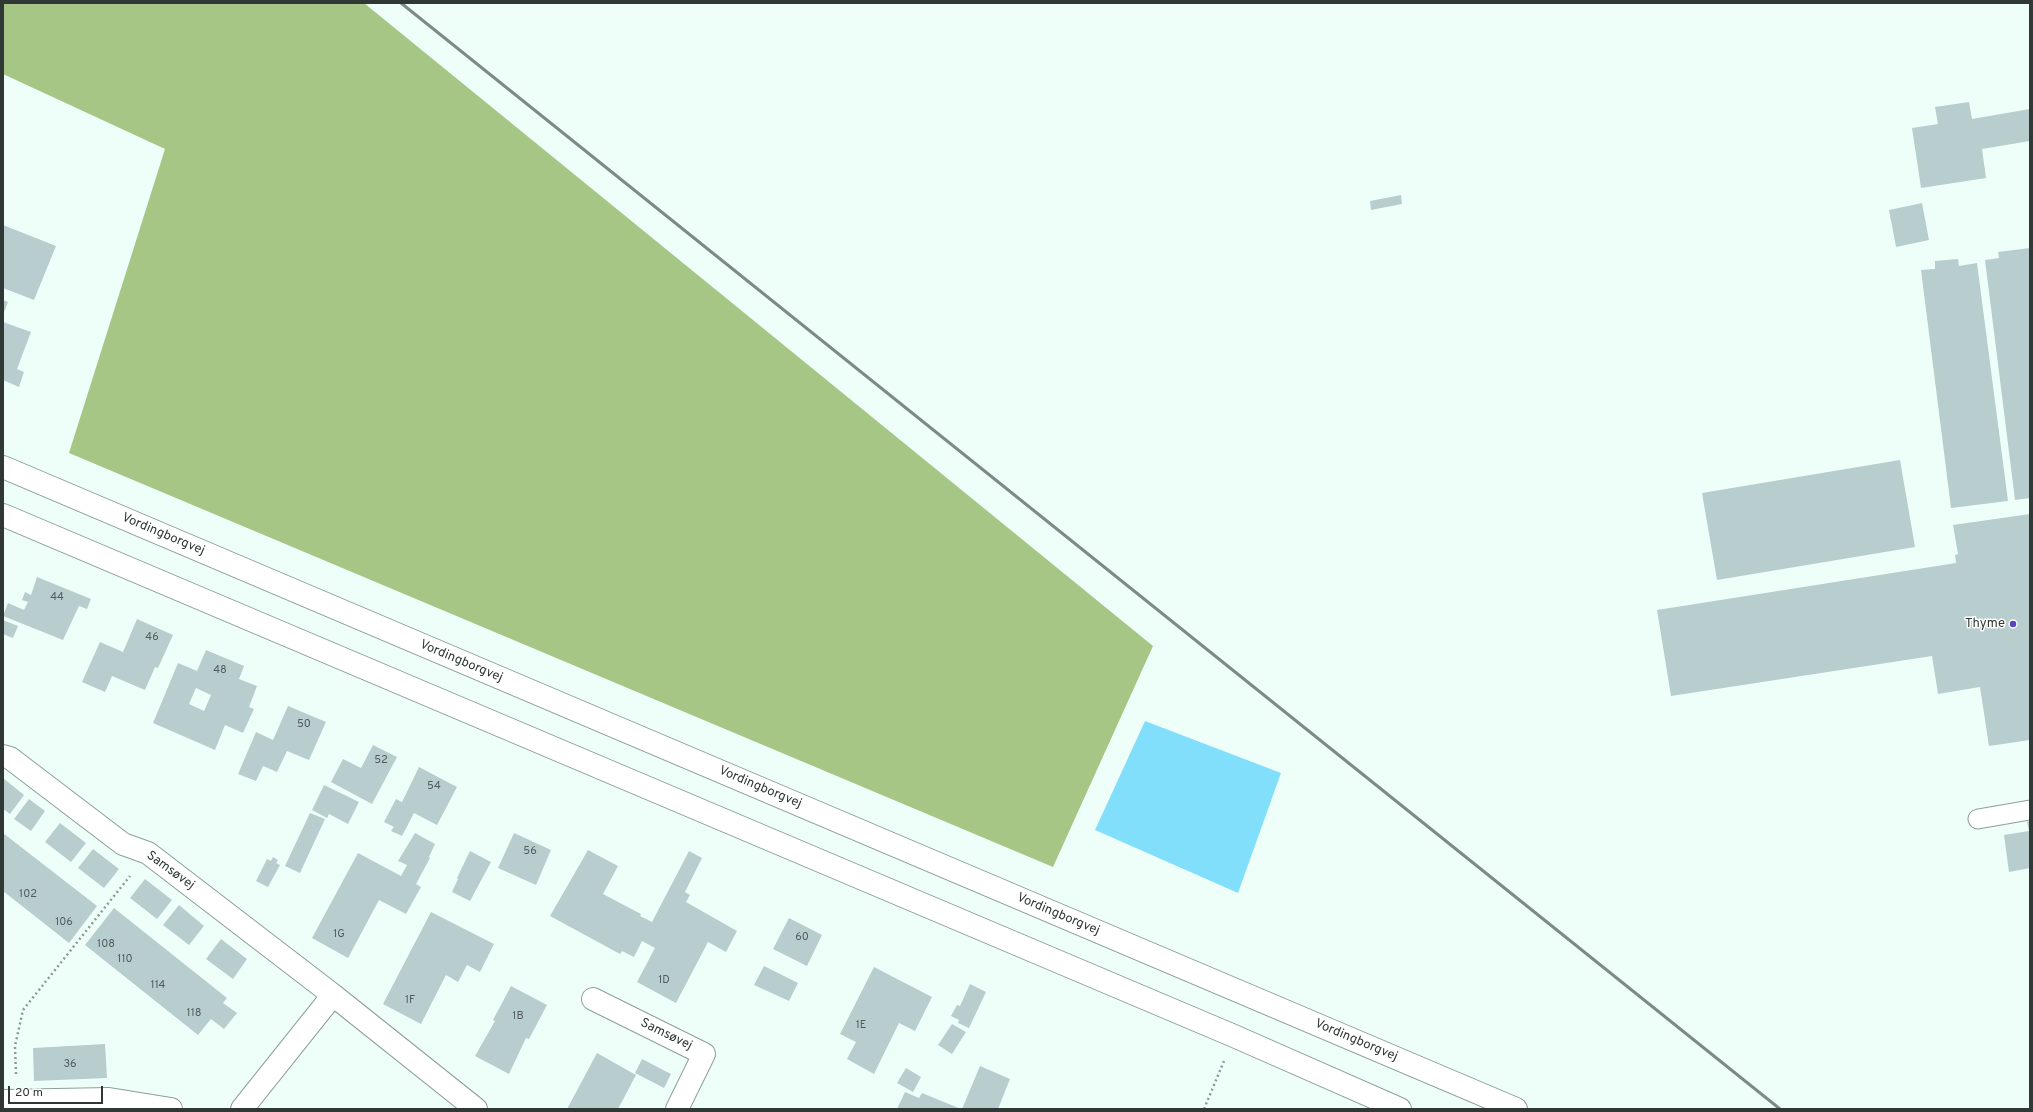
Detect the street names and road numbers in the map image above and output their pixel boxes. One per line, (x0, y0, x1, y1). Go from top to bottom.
street label: Vordingborgvej (119, 511, 207, 559)
street label: Vordingborgvej (417, 638, 505, 686)
street label: Vordingborgvej (716, 764, 804, 812)
street label: Samsøvej (143, 848, 197, 894)
street label: Vordingborgvej (1014, 891, 1102, 939)
street label: Samsøvej (637, 1016, 695, 1054)
street label: Vordingborgvej (1312, 1017, 1400, 1065)

